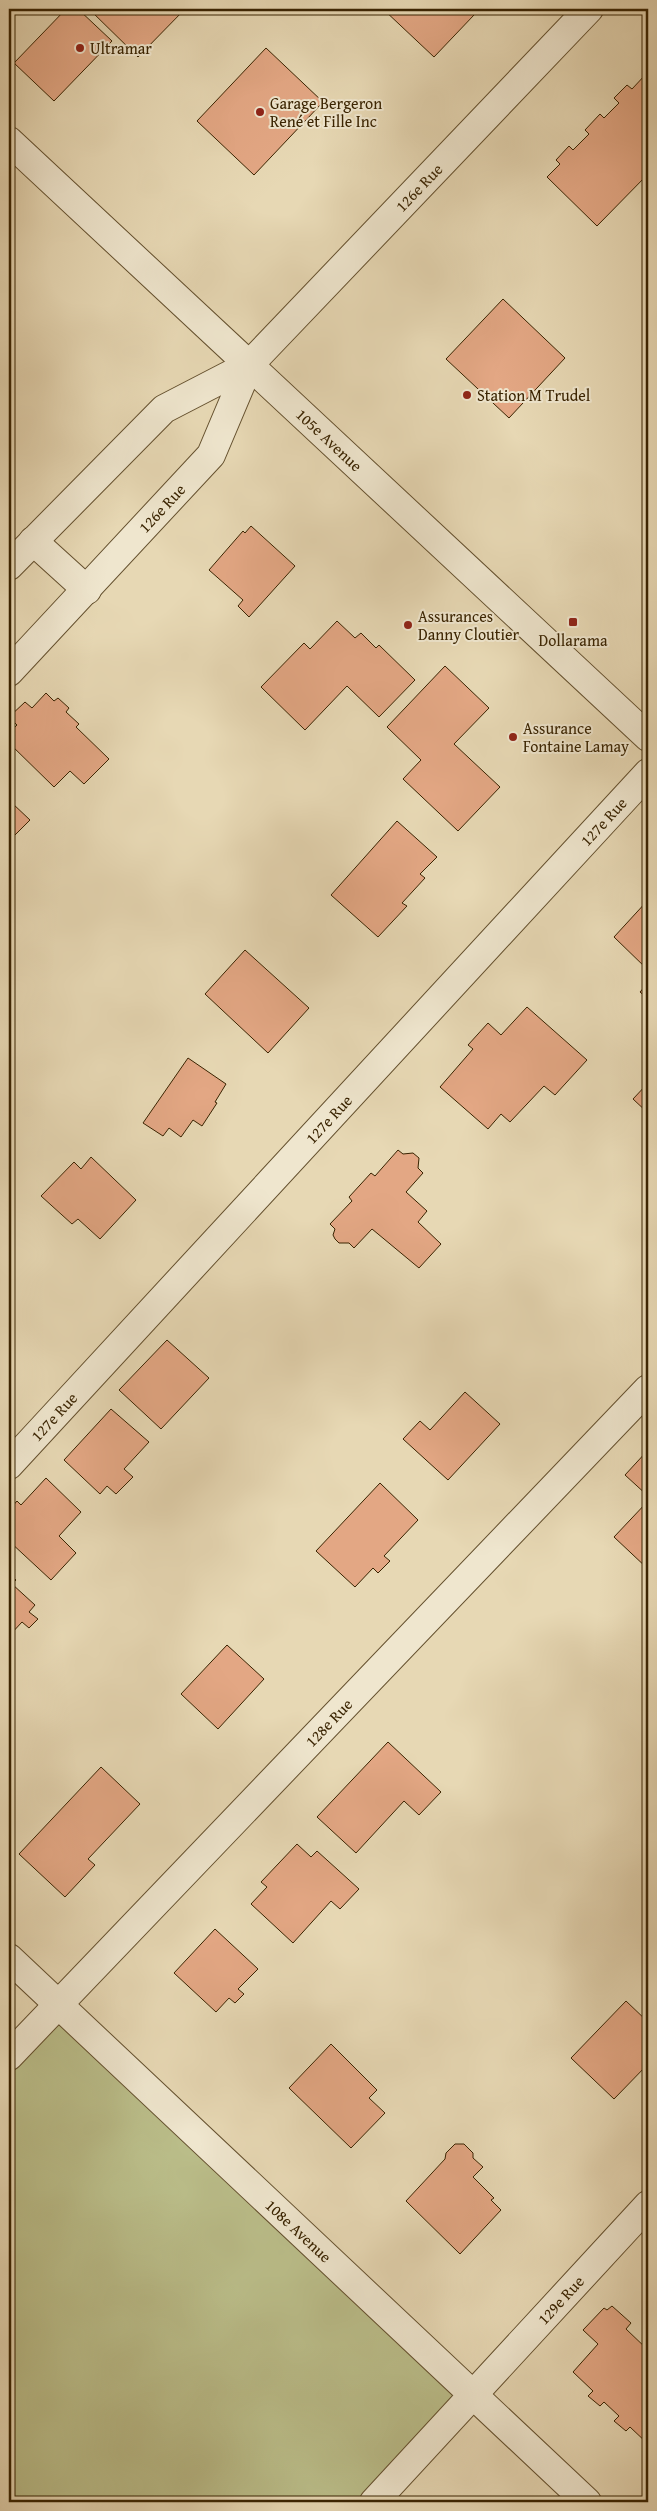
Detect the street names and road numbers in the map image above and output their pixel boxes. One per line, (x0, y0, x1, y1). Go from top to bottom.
street label: 126e Rue (389, 158, 448, 217)
street label: 105e Avenue (291, 403, 368, 477)
street label: 126e Rue (133, 478, 191, 538)
street label: 127e Rue (574, 791, 632, 851)
street label: 127e Rue (300, 1089, 358, 1149)
street label: 127e Rue (25, 1386, 83, 1447)
street label: 128e Rue (299, 1693, 358, 1752)
street label: 108e Avenue (260, 2193, 337, 2268)
street label: 129e Rue (531, 2270, 589, 2330)

